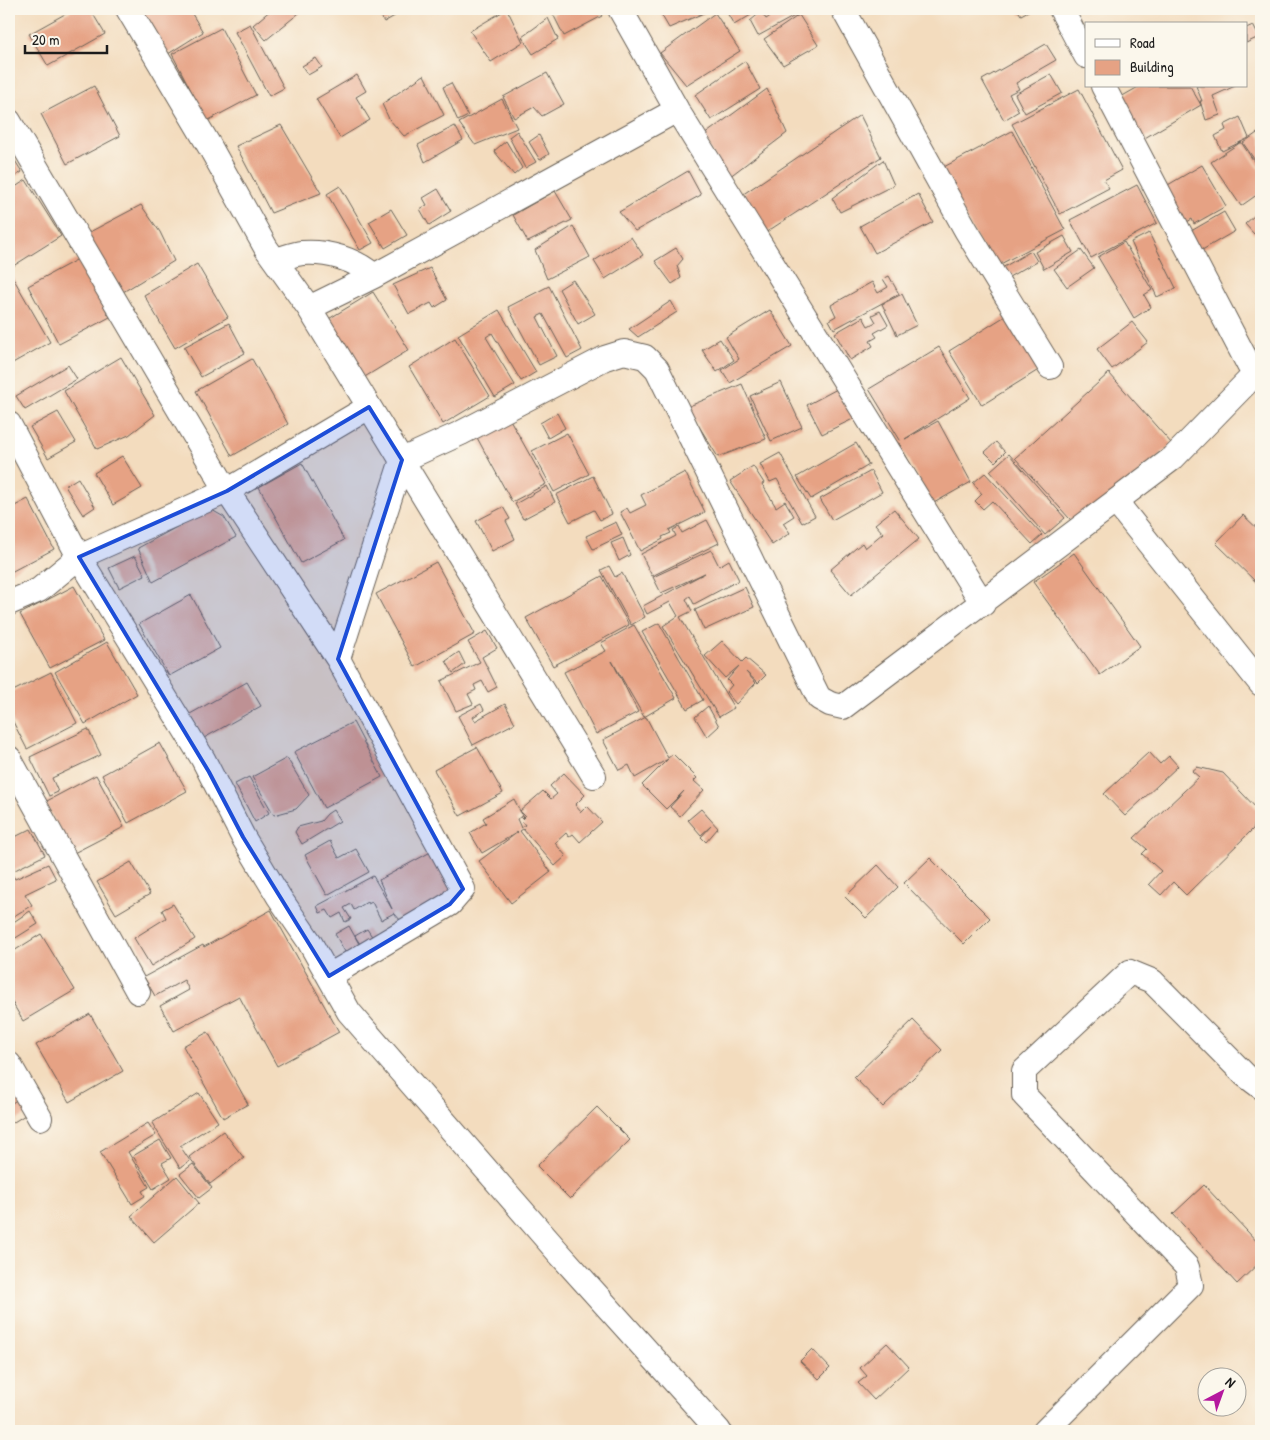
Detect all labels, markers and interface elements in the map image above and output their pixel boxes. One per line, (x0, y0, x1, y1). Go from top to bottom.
scale bar (25, 22, 108, 54)
legend (1085, 22, 1248, 88)
text: 20 m (32, 29, 59, 50)
text: Road (1130, 32, 1155, 53)
text: Building (1130, 56, 1174, 77)
north arrow (1198, 1368, 1248, 1418)
text: N (1222, 1372, 1240, 1392)

